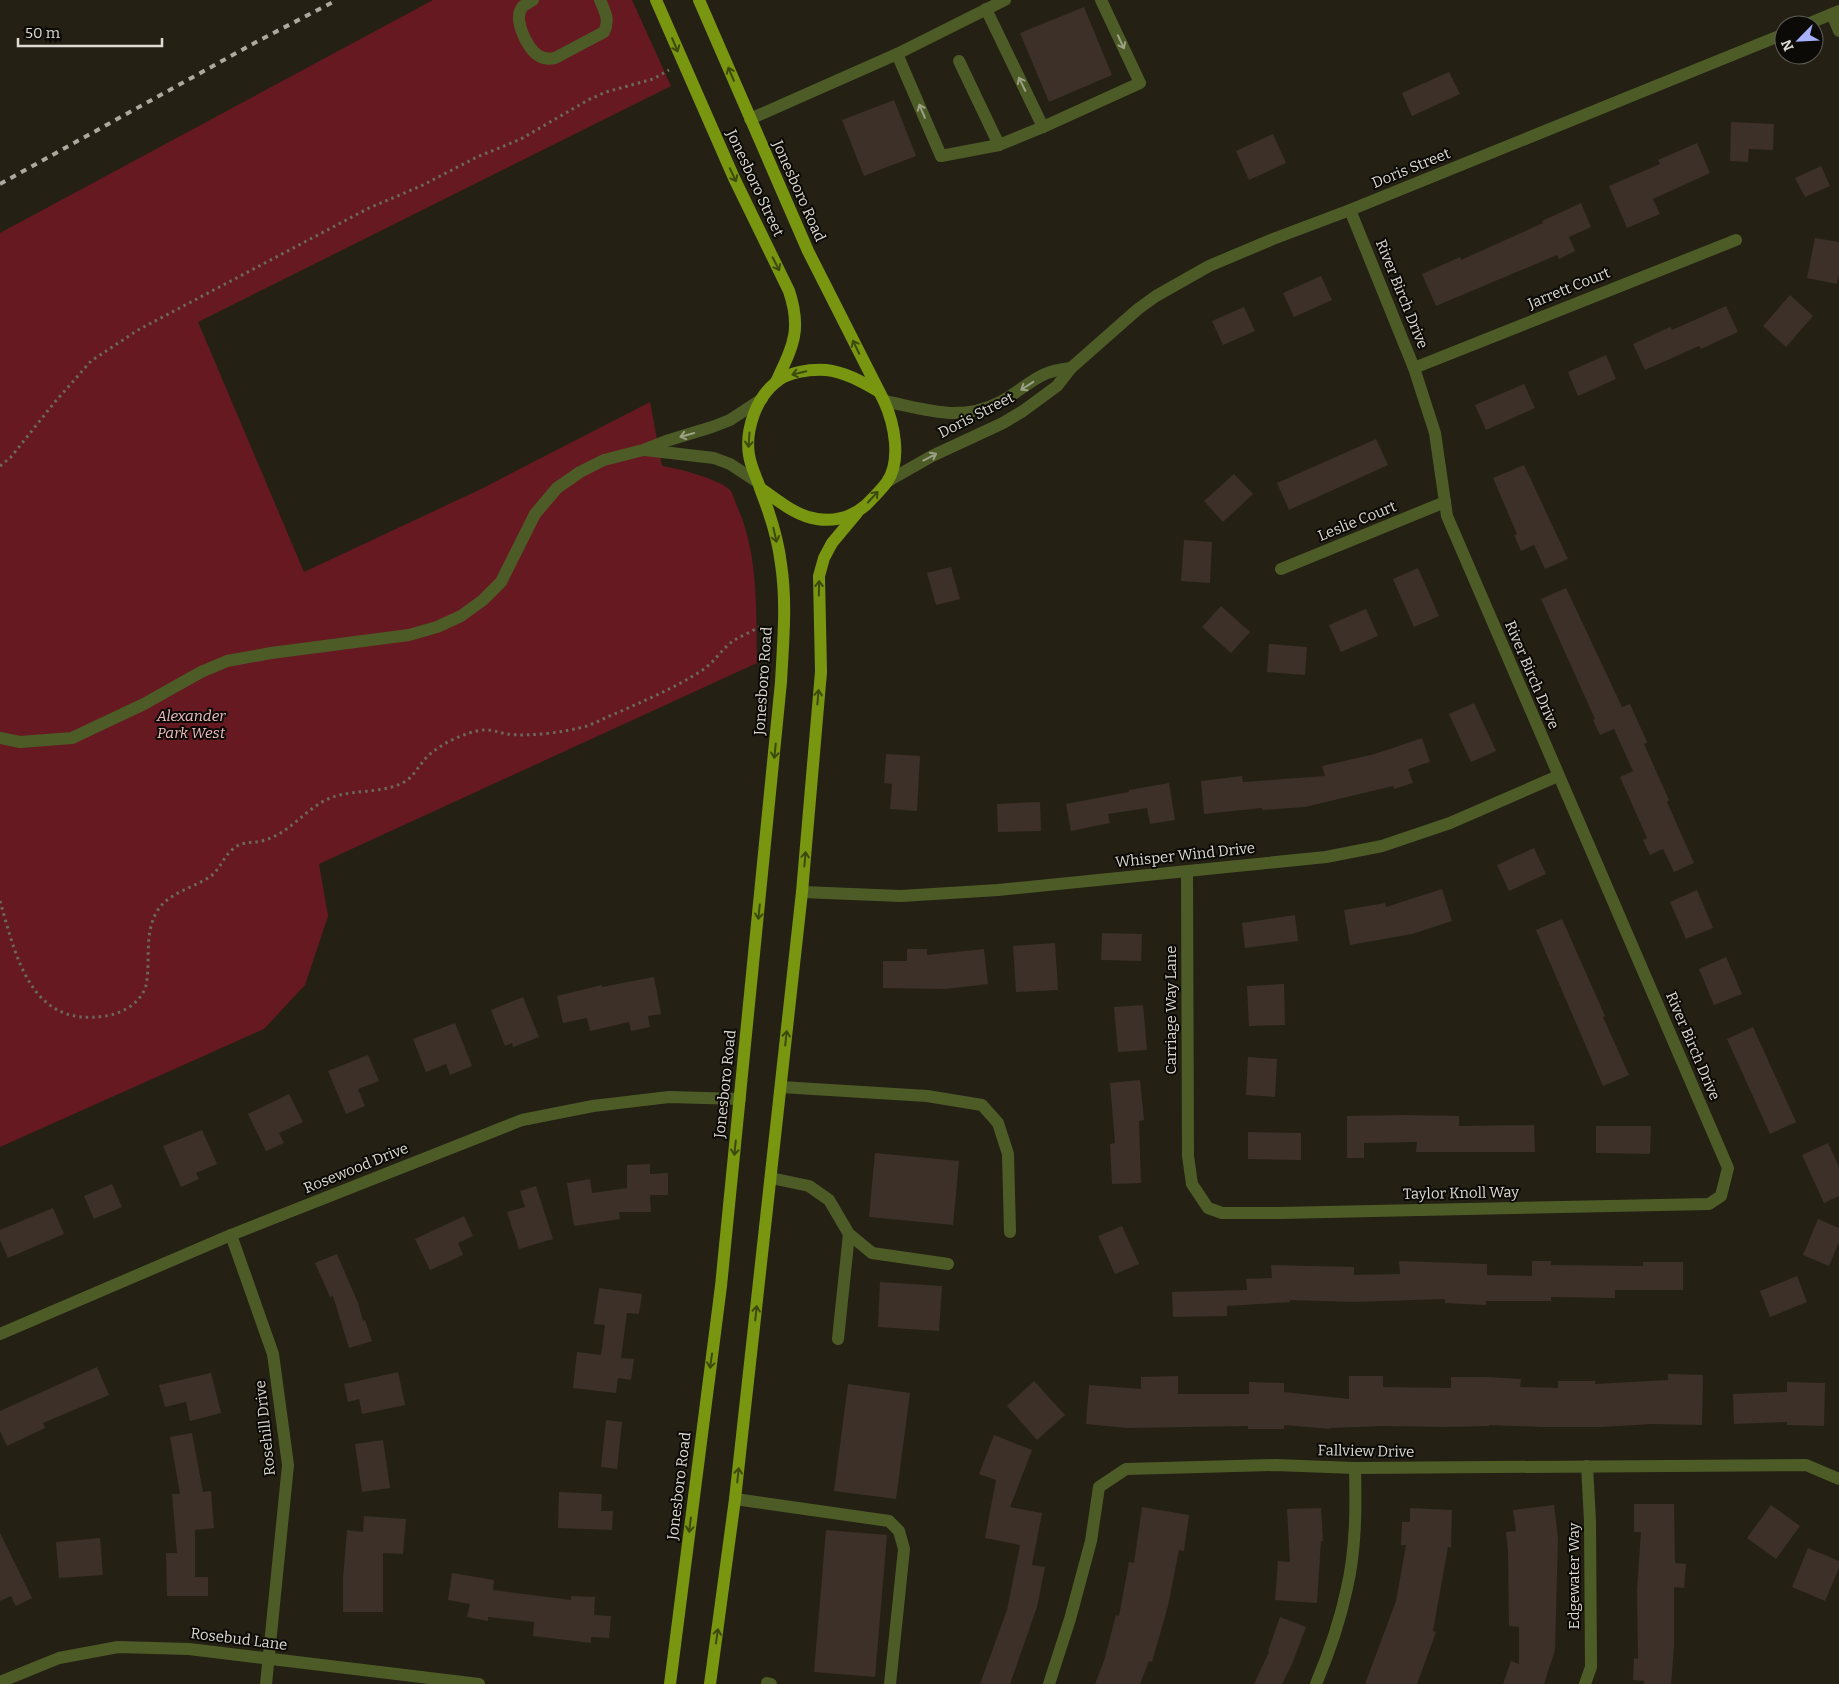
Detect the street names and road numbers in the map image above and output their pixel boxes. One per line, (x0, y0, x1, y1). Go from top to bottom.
street label: Jonesboro Street (722, 126, 788, 240)
street label: Jonesboro Road (768, 137, 829, 244)
street label: Doris Street (1369, 144, 1453, 192)
street label: River Birch Drive (1372, 237, 1432, 351)
street label: Jarrett Court (1524, 263, 1613, 313)
street label: Doris Street (935, 388, 1017, 442)
street label: Leslie Court (1315, 497, 1399, 545)
street label: River Birch Drive (1501, 618, 1563, 732)
street label: Jonesboro Road (750, 626, 776, 737)
street label: Whisper Wind Drive (1114, 839, 1256, 871)
street label: Carriage Way Lane (1162, 945, 1180, 1075)
street label: River Birch Drive (1662, 989, 1724, 1103)
street label: Jonesboro Road (710, 1029, 740, 1140)
street label: Rosewood Drive (301, 1139, 411, 1197)
street label: Taylor Knoll Way (1403, 1183, 1519, 1203)
street label: Rosehill Drive (251, 1379, 279, 1477)
street label: Jonesboro Road (663, 1431, 695, 1542)
street label: Fallview Drive (1317, 1441, 1415, 1461)
street label: Edgewater Way (1565, 1523, 1583, 1629)
street label: Rosebud Lane (190, 1624, 288, 1654)

